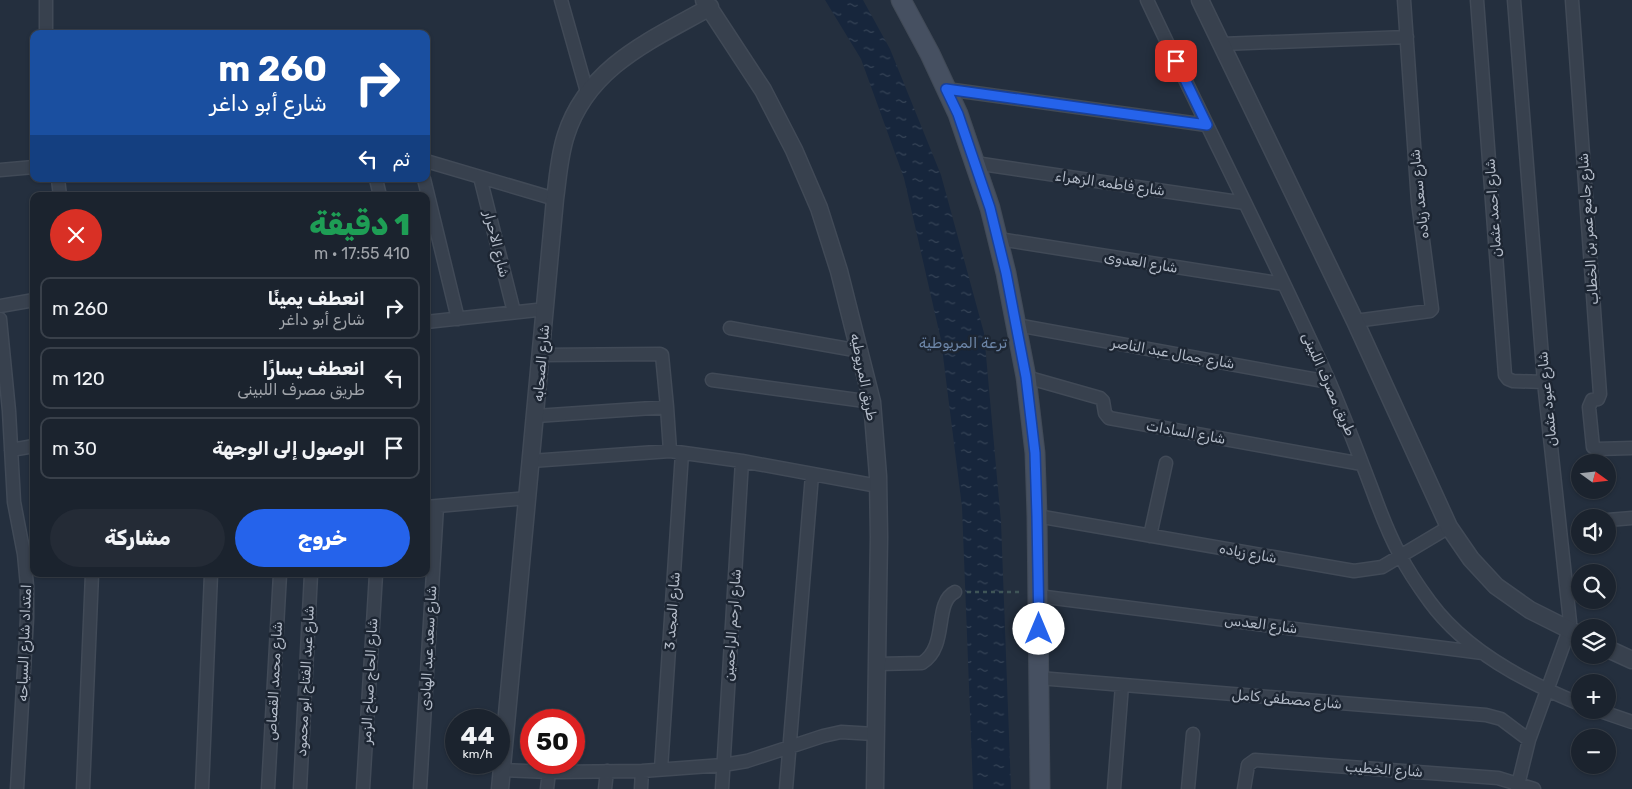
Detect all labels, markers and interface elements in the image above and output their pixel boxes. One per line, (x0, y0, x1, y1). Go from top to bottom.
pin (1155, 40, 1197, 82)
icon: arrive (1162, 47, 1190, 75)
text: 260 m (218, 48, 327, 90)
icon: right (345, 50, 410, 115)
text: شارع أبو داغر (210, 90, 327, 117)
icon: left (354, 145, 382, 173)
text: ثم (392, 148, 410, 171)
street label: شارع سعد زياده (1406, 148, 1435, 240)
street label: شارع جامع عمر بن الخطاب (1575, 152, 1604, 305)
street label: شارع احمد عثمان (1482, 158, 1507, 258)
street label: شارع فاطمه الزهراء (1053, 167, 1166, 202)
text: 1 دقيقة (309, 207, 410, 243)
street label: شارع الاحرار (478, 208, 513, 280)
button: close (50, 209, 102, 261)
text: 410 m · 17:55 (314, 244, 410, 263)
street label: شارع العدوى (1103, 248, 1179, 279)
text: انعطف يمينًا (268, 287, 365, 310)
icon: right (380, 294, 408, 322)
text: 260 m (52, 297, 108, 320)
text: شارع أبو داغر (280, 310, 365, 329)
street label: شارع الصحابه (530, 324, 555, 403)
street label: طريق مصرف اللبينى (1298, 330, 1359, 439)
street label: طريق المريوطيه (847, 332, 880, 422)
water label: ترعة المريوطية (919, 334, 1007, 352)
street label: شارع جمال عبد الناصر (1109, 334, 1236, 375)
street label: شارع عبود عثمان (1534, 350, 1563, 447)
text: انعطف يسارًا (262, 357, 365, 380)
icon: left (380, 364, 408, 392)
text: 120 m (52, 367, 105, 390)
text: طريق مصرف اللبينى (237, 380, 365, 399)
street label: شارع السادات (1144, 417, 1227, 450)
icon: arrive (380, 434, 408, 462)
text: 30 m (52, 437, 97, 460)
text: الوصول إلى الوجهة (212, 437, 365, 460)
north arrow (1571, 454, 1616, 499)
map controls (1571, 454, 1616, 774)
button: مشاركة (50, 509, 225, 567)
button: خروج (235, 509, 410, 567)
button: sound (1571, 509, 1616, 554)
street label: شارع زياده (1217, 540, 1278, 569)
button: search (1571, 564, 1616, 609)
street label: شارع ارحم الراحمين (720, 568, 747, 682)
street label: شارع المجد 3 (661, 571, 686, 651)
street label: امتداد شارع السياحه (14, 584, 37, 702)
street label: شارع سعد عبد الهادى (417, 585, 442, 711)
position arrow (1012, 602, 1064, 654)
street label: شارع عبد الفتاح ابو محمود (293, 605, 320, 757)
street label: شارع العدس (1223, 612, 1298, 639)
street label: شارع الحاج صباح الزمر (358, 617, 383, 746)
button: layers (1571, 619, 1616, 664)
street label: شارع محمد القصاص (263, 621, 288, 741)
button: + (1571, 674, 1616, 719)
street label: شارع مصطفى كامل (1231, 686, 1343, 715)
speed limit sign: 50 (520, 709, 585, 774)
text: 44 (460, 721, 495, 750)
button: − (1571, 729, 1616, 774)
text: km/h (463, 747, 492, 761)
street label: شارع الخطيب (1344, 758, 1423, 783)

